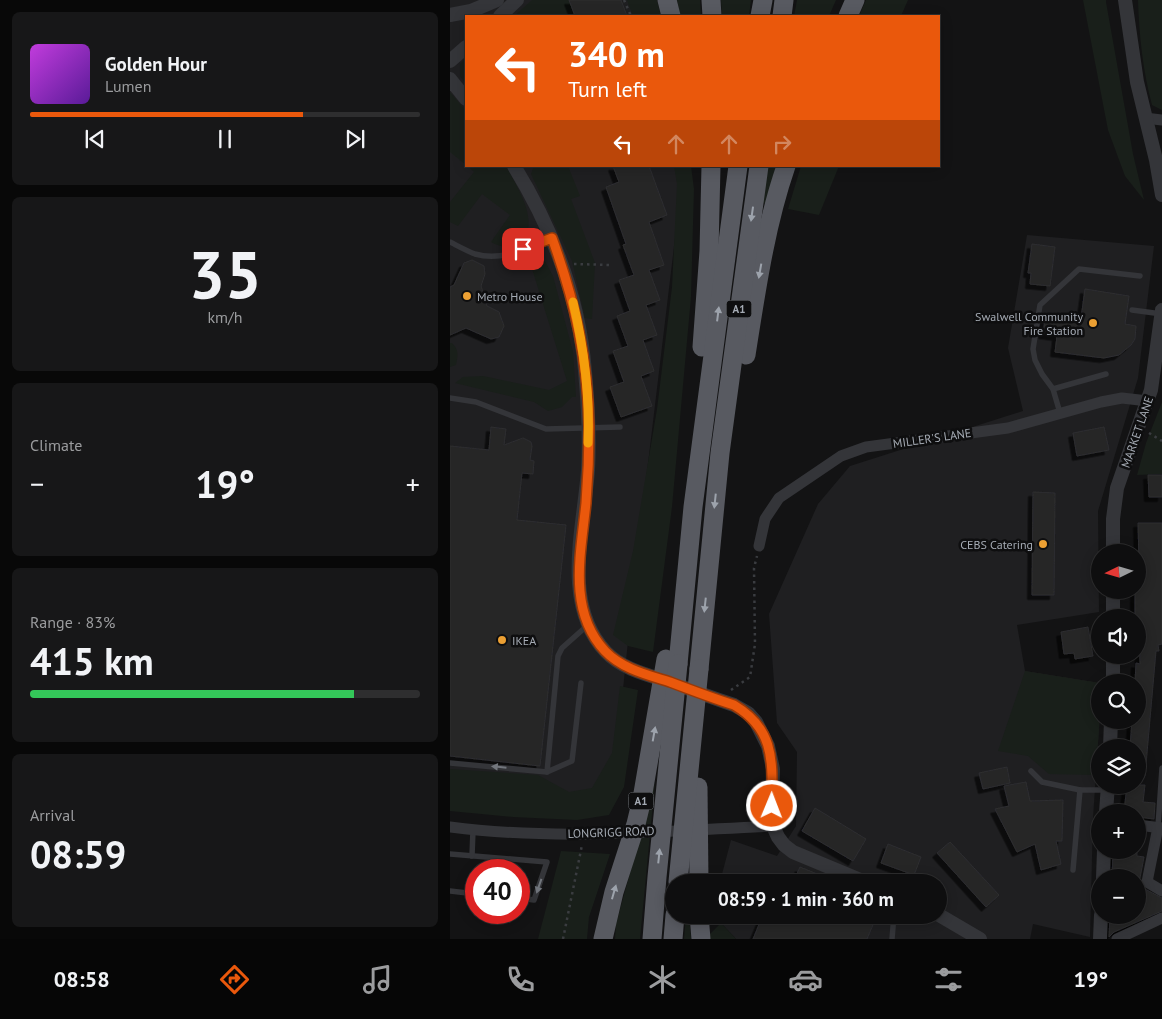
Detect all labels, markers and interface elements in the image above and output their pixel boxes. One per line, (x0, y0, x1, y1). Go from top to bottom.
text: 340 m (568, 31, 665, 77)
icon: left (485, 35, 550, 100)
text: Golden Hour (105, 52, 207, 76)
text: Turn left (568, 75, 647, 103)
text: Lumen (105, 76, 151, 96)
icon: previous (81, 125, 109, 153)
icon: pause (211, 125, 239, 153)
icon: next (341, 125, 369, 153)
icon: left (609, 130, 637, 158)
icon: ahead (662, 130, 690, 158)
icon: ahead (715, 130, 743, 158)
icon: right (768, 130, 796, 158)
one-way arrow (747, 207, 755, 223)
pin (502, 228, 544, 270)
text: 35 (188, 232, 262, 316)
icon: arrive (509, 235, 537, 263)
one-way arrow (756, 264, 764, 280)
place label: Metro House (477, 289, 543, 304)
marker: Metro House (461, 290, 473, 302)
road number: A1 (726, 300, 752, 318)
one-way arrow (714, 305, 722, 321)
text: km/h (207, 307, 243, 327)
place label: Swalwell Community Fire Station (975, 309, 1083, 338)
marker: Swalwell Community Fire Station (1087, 317, 1099, 329)
street label: MARKET LANE (1118, 394, 1156, 470)
street label: MILLER'S LANE (892, 425, 972, 451)
text: Climate (30, 435, 82, 455)
text: 19° (195, 459, 255, 508)
text: − (30, 465, 44, 502)
text: + (406, 465, 420, 502)
one-way arrow (711, 493, 719, 509)
place label: CEBS Catering (960, 537, 1033, 552)
marker: CEBS Catering (1037, 538, 1049, 550)
north arrow (1091, 544, 1146, 599)
map controls (1091, 544, 1146, 924)
one-way arrow (701, 597, 709, 613)
button: sound (1091, 609, 1146, 664)
text: Range · 83% (30, 612, 115, 632)
place label: IKEA (512, 633, 536, 648)
marker: IKEA (496, 634, 508, 646)
text: 415 km (30, 636, 154, 685)
button: search (1091, 674, 1146, 729)
one-way arrow (650, 727, 658, 742)
button: layers (1091, 739, 1146, 794)
one-way arrow (490, 763, 506, 771)
position arrow (745, 779, 797, 831)
road number: A1 (628, 792, 654, 809)
button: + (1091, 804, 1146, 859)
text: Arrival (30, 805, 75, 825)
street label: LONGRIGG ROAD (567, 823, 655, 841)
text: 08:59 (30, 829, 126, 878)
one-way arrow (655, 847, 663, 863)
speed limit sign: 40 (465, 859, 530, 924)
button: − (1091, 869, 1146, 924)
one-way arrow (535, 879, 543, 894)
one-way arrow (611, 884, 619, 899)
text: 08:59 · 1 min · 360 m (718, 887, 894, 911)
icon: directions (217, 962, 252, 997)
icon: music (360, 962, 395, 997)
icon: phone (503, 962, 538, 997)
icon: climate (645, 962, 680, 997)
icon: car (788, 962, 823, 997)
icon: filters (931, 962, 966, 997)
text: 08:58 (54, 965, 110, 993)
text: 19° (1073, 965, 1108, 993)

